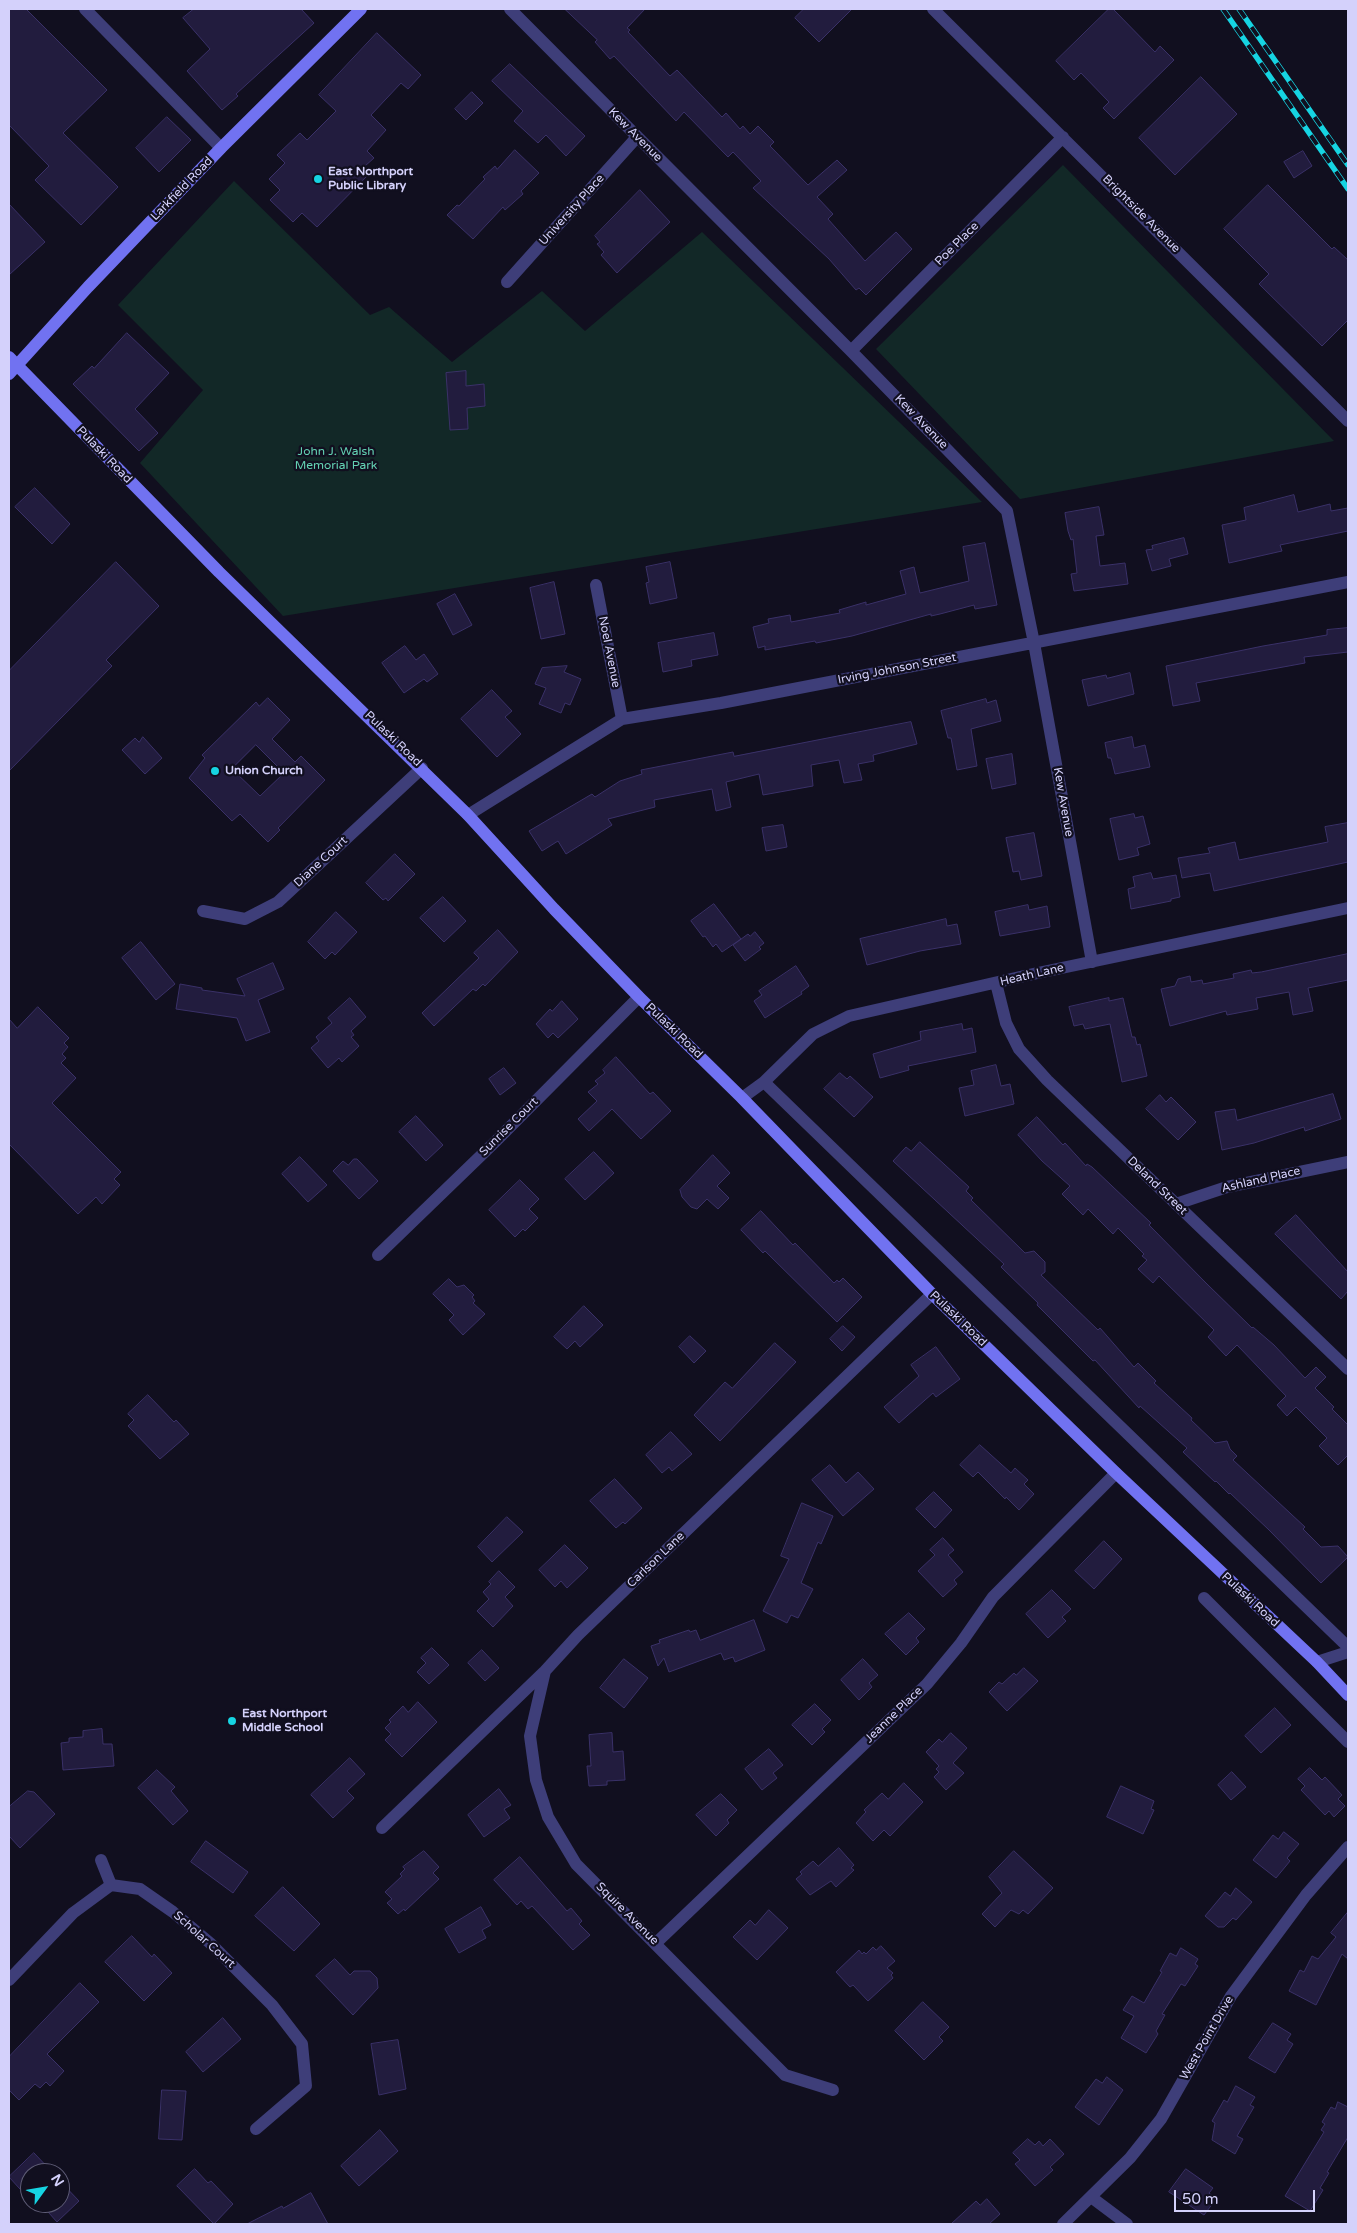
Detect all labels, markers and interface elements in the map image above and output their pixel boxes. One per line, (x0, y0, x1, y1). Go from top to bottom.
street label: Kew Avenue (605, 105, 665, 165)
street label: Larkfield Road (148, 154, 216, 224)
place label: East Northport Public Library (328, 165, 413, 193)
street label: University Place (536, 172, 608, 248)
street label: Brightside Avenue (1099, 172, 1183, 256)
marker: East Northport Public Library (312, 173, 324, 185)
street label: Poe Place (932, 219, 982, 269)
street label: Kew Avenue (891, 392, 951, 452)
street label: Pulaski Road (73, 424, 135, 486)
park label: John J. Walsh Memorial Park (295, 445, 377, 473)
street label: Noel Avenue (595, 615, 623, 689)
street label: Irving Johnson Street (836, 650, 958, 688)
street label: Pulaski Road (362, 708, 424, 770)
place label: Union Church (225, 764, 303, 778)
marker: Union Church (209, 765, 221, 777)
street label: Kew Avenue (1050, 766, 1076, 838)
street label: Diane Court (291, 834, 351, 890)
street label: Heath Lane (999, 961, 1065, 989)
street label: Pulaski Road (643, 1000, 705, 1062)
street label: Sunrise Court (477, 1095, 541, 1159)
street label: Deland Street (1124, 1154, 1190, 1218)
street label: Ashland Place (1220, 1164, 1302, 1196)
street label: Pulaski Road (927, 1288, 989, 1350)
street label: Carlson Lane (624, 1529, 688, 1591)
street label: Pulaski Road (1218, 1570, 1282, 1630)
street label: Jeanne Place (862, 1684, 926, 1746)
place label: East Northport Middle School (242, 1707, 327, 1735)
marker: East Northport Middle School (226, 1715, 238, 1727)
street label: Squire Avenue (593, 1880, 661, 1948)
street label: Scholar Court (170, 1909, 238, 1971)
street label: West Point Drive (1177, 1994, 1237, 2082)
north arrow (20, 2163, 70, 2213)
text: N (47, 2171, 67, 2190)
scale bar (1177, 2180, 1318, 2212)
text: 50 m (1182, 2190, 1219, 2208)

